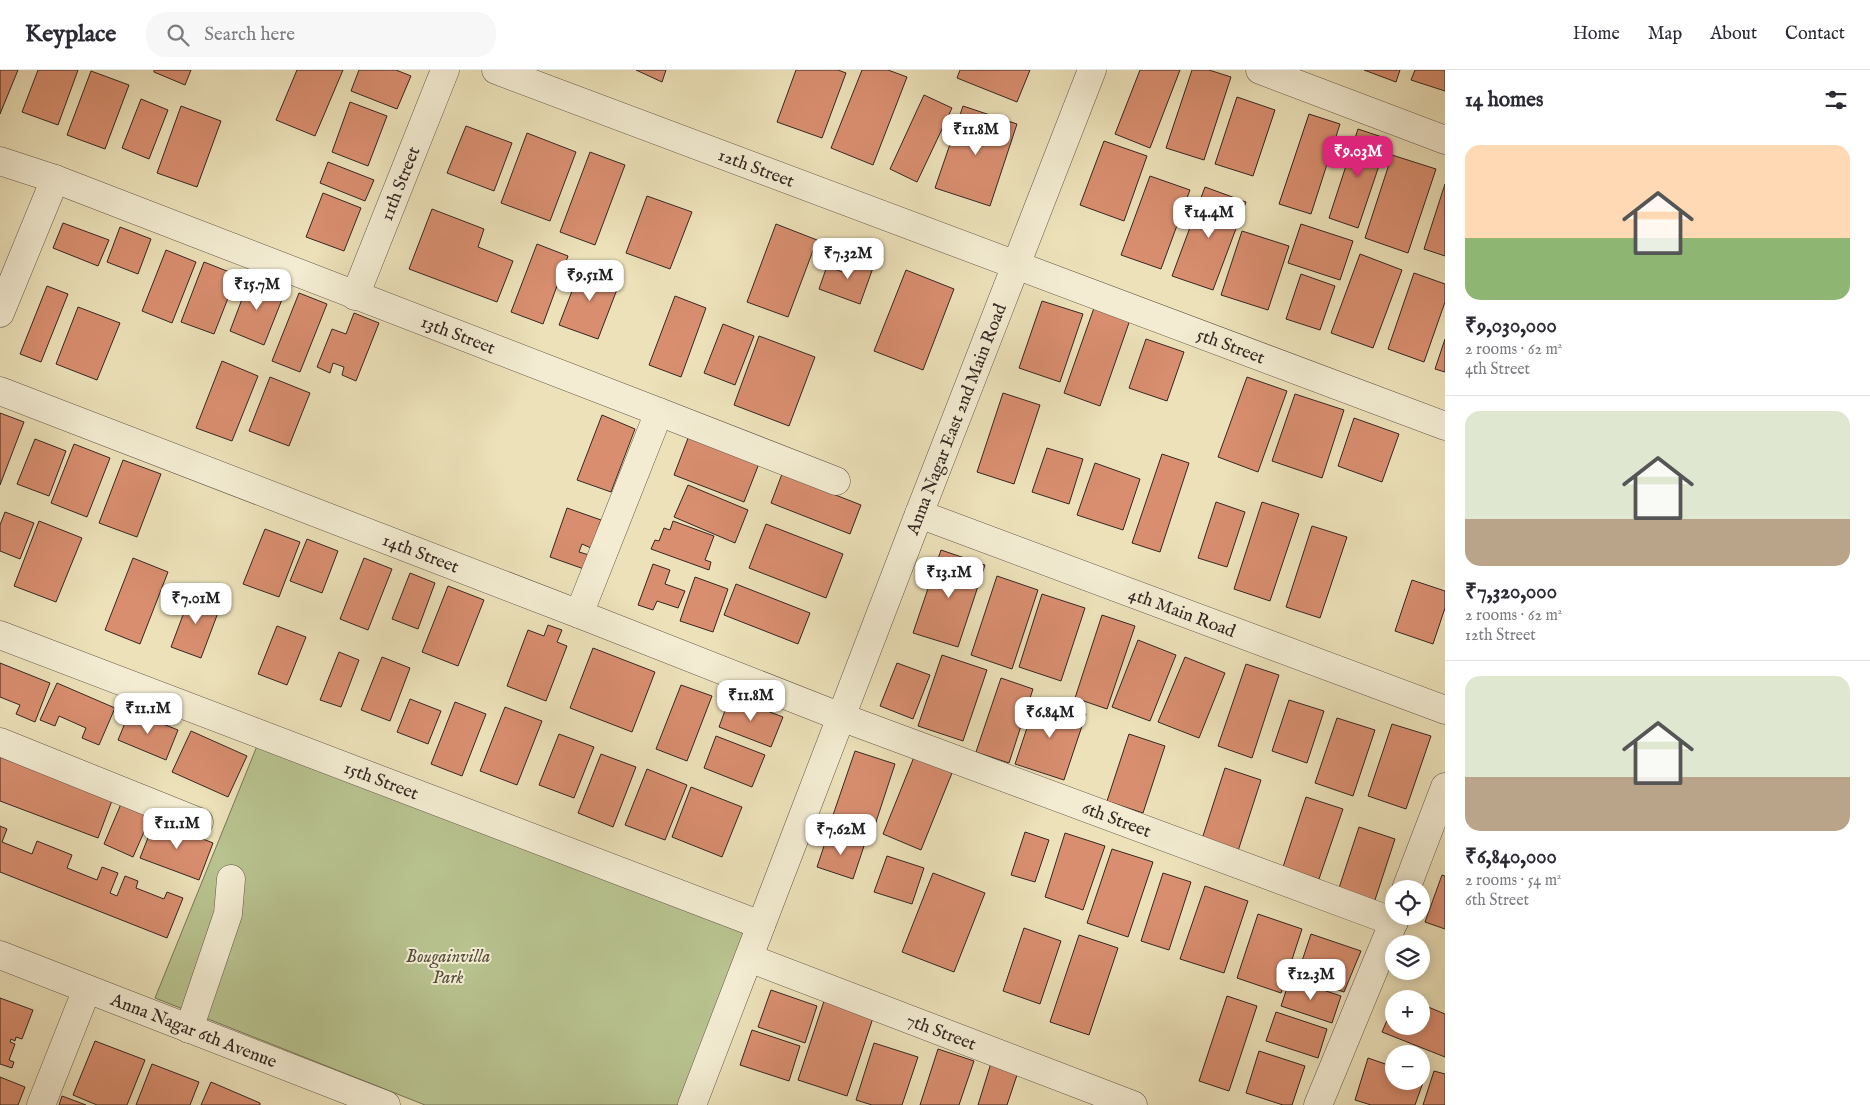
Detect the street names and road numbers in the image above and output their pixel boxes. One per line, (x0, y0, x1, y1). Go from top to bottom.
street label: 11th Street (376, 144, 426, 225)
street label: 12th Street (714, 144, 797, 194)
street label: Anna Nagar East 2nd Main Road (902, 300, 1013, 539)
street label: 13th Street (417, 311, 498, 361)
street label: 5th Street (1193, 324, 1268, 370)
street label: 14th Street (379, 529, 462, 580)
street label: 4th Main Road (1125, 583, 1239, 644)
street label: 15th Street (340, 757, 421, 806)
street label: 6th Street (1078, 797, 1154, 844)
street label: Anna Nagar 6th Avenue (106, 989, 280, 1074)
street label: 7th Street (903, 1009, 979, 1057)

